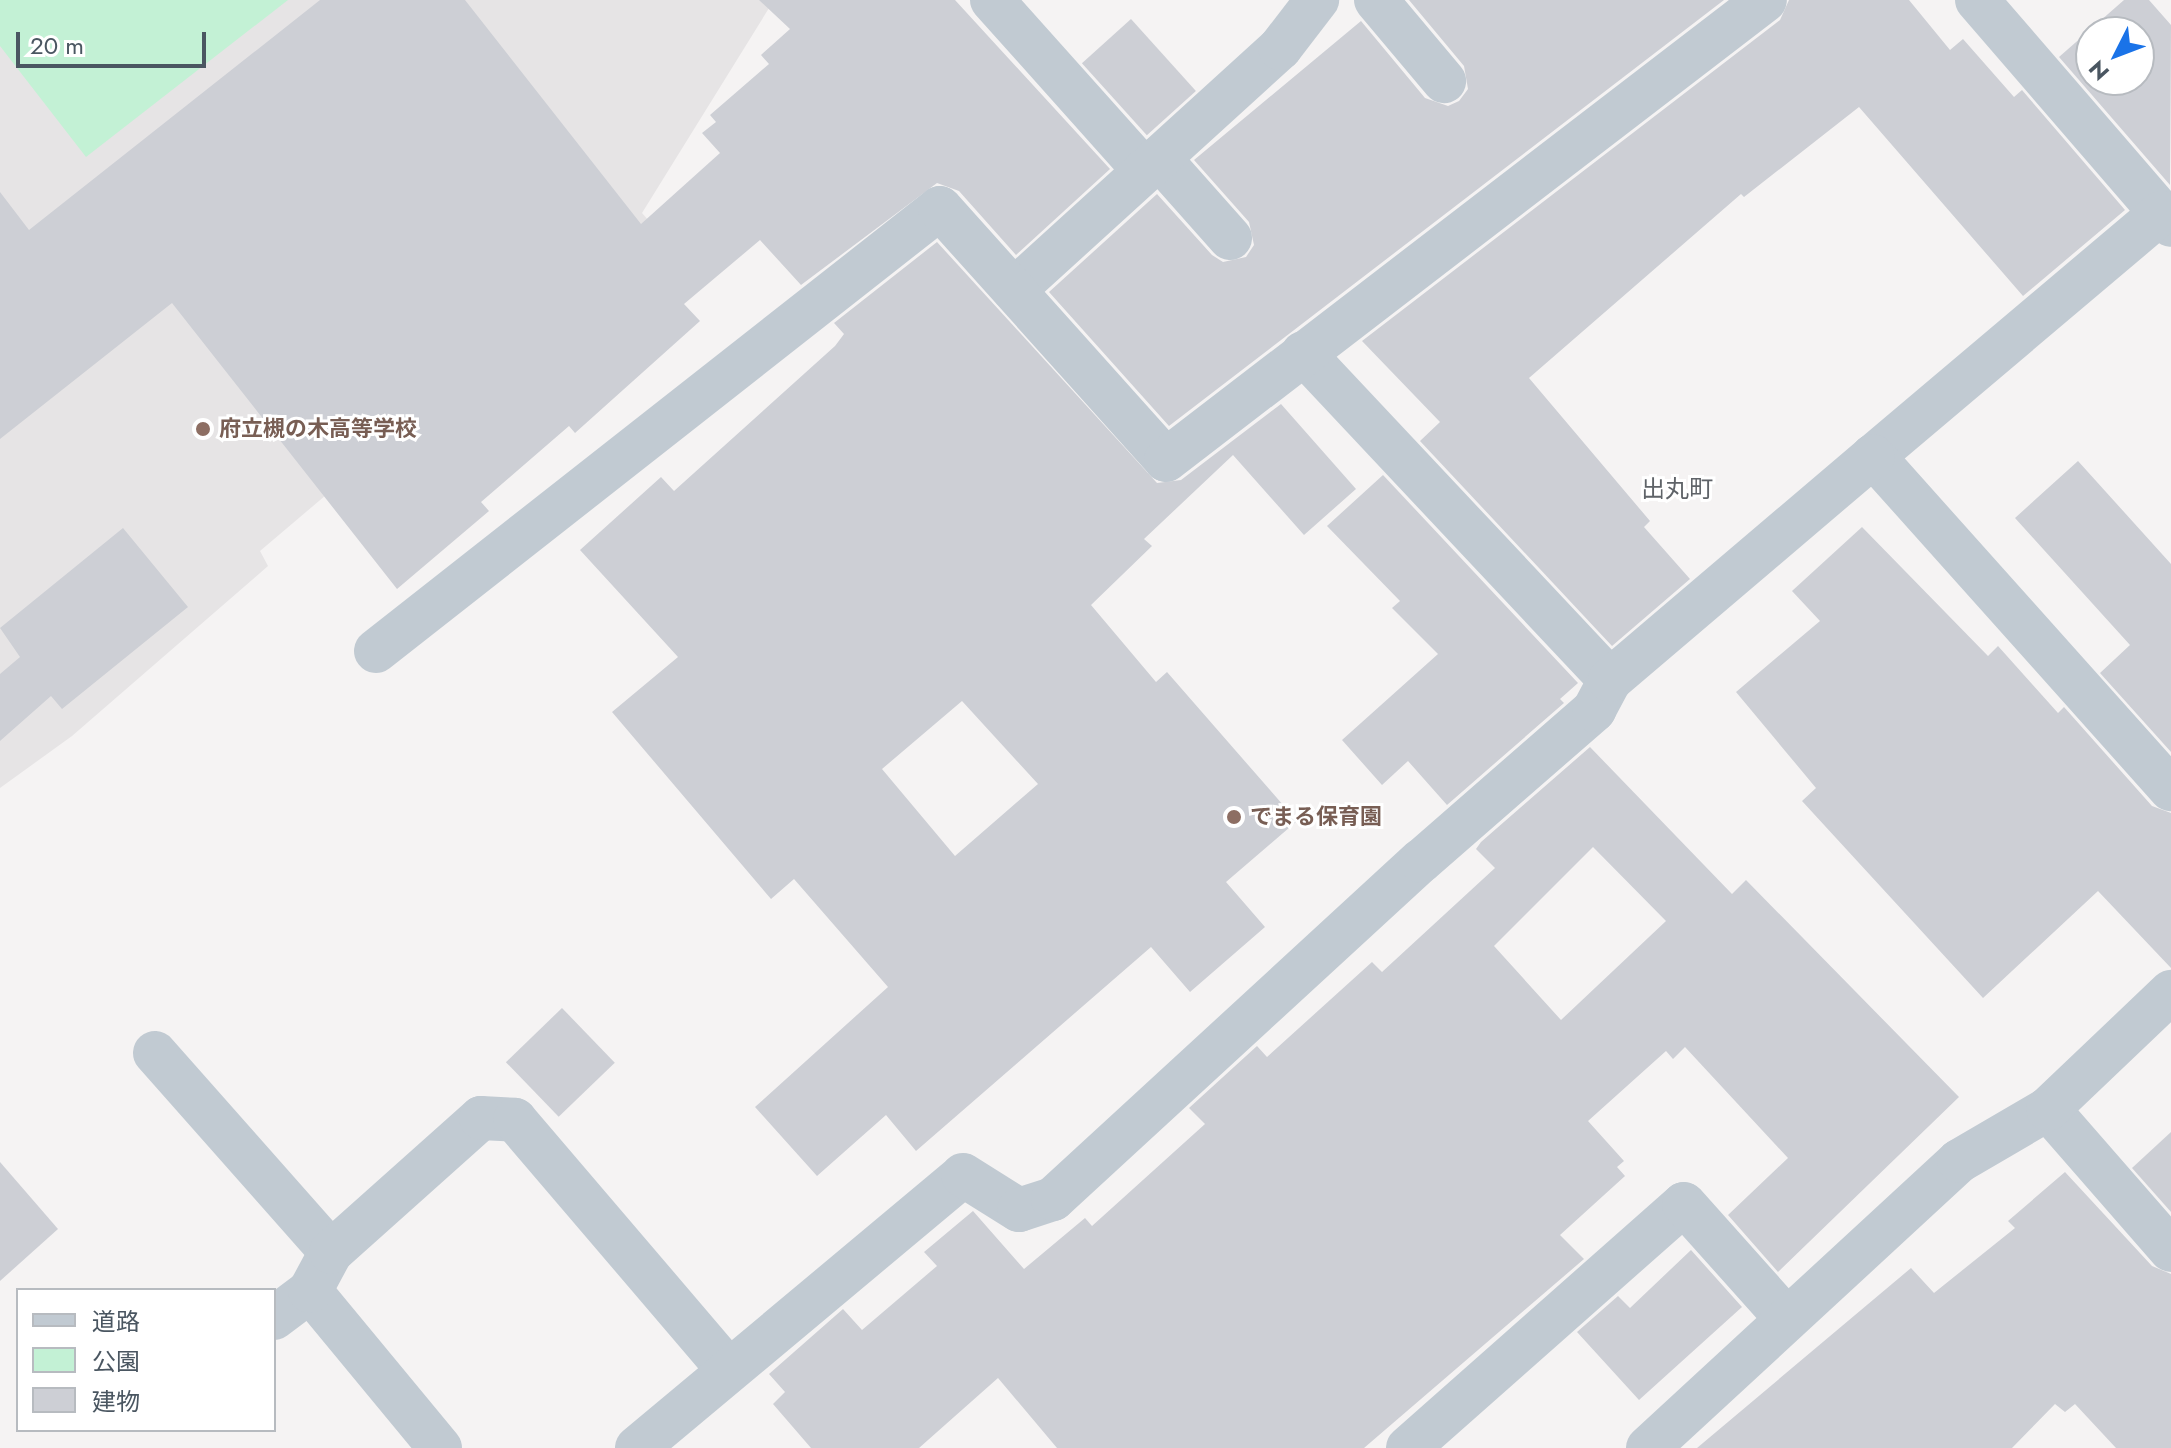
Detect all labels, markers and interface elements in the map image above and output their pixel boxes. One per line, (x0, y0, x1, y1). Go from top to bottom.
scale bar (20, 16, 210, 66)
north arrow (2075, 16, 2155, 96)
text: 20 m (30, 28, 84, 63)
text: N (2081, 54, 2116, 88)
place label: 府立槻の木高等学校 (219, 416, 417, 442)
marker: 府立槻の木高等学校 (194, 420, 212, 438)
district label: 出丸町 (1641, 475, 1713, 503)
place label: でまる保育園 (1250, 804, 1382, 830)
marker: でまる保育園 (1225, 808, 1243, 826)
legend (16, 1288, 276, 1432)
text: 道路 (92, 1304, 140, 1339)
text: 公園 (92, 1344, 140, 1379)
text: 建物 (92, 1384, 140, 1419)

